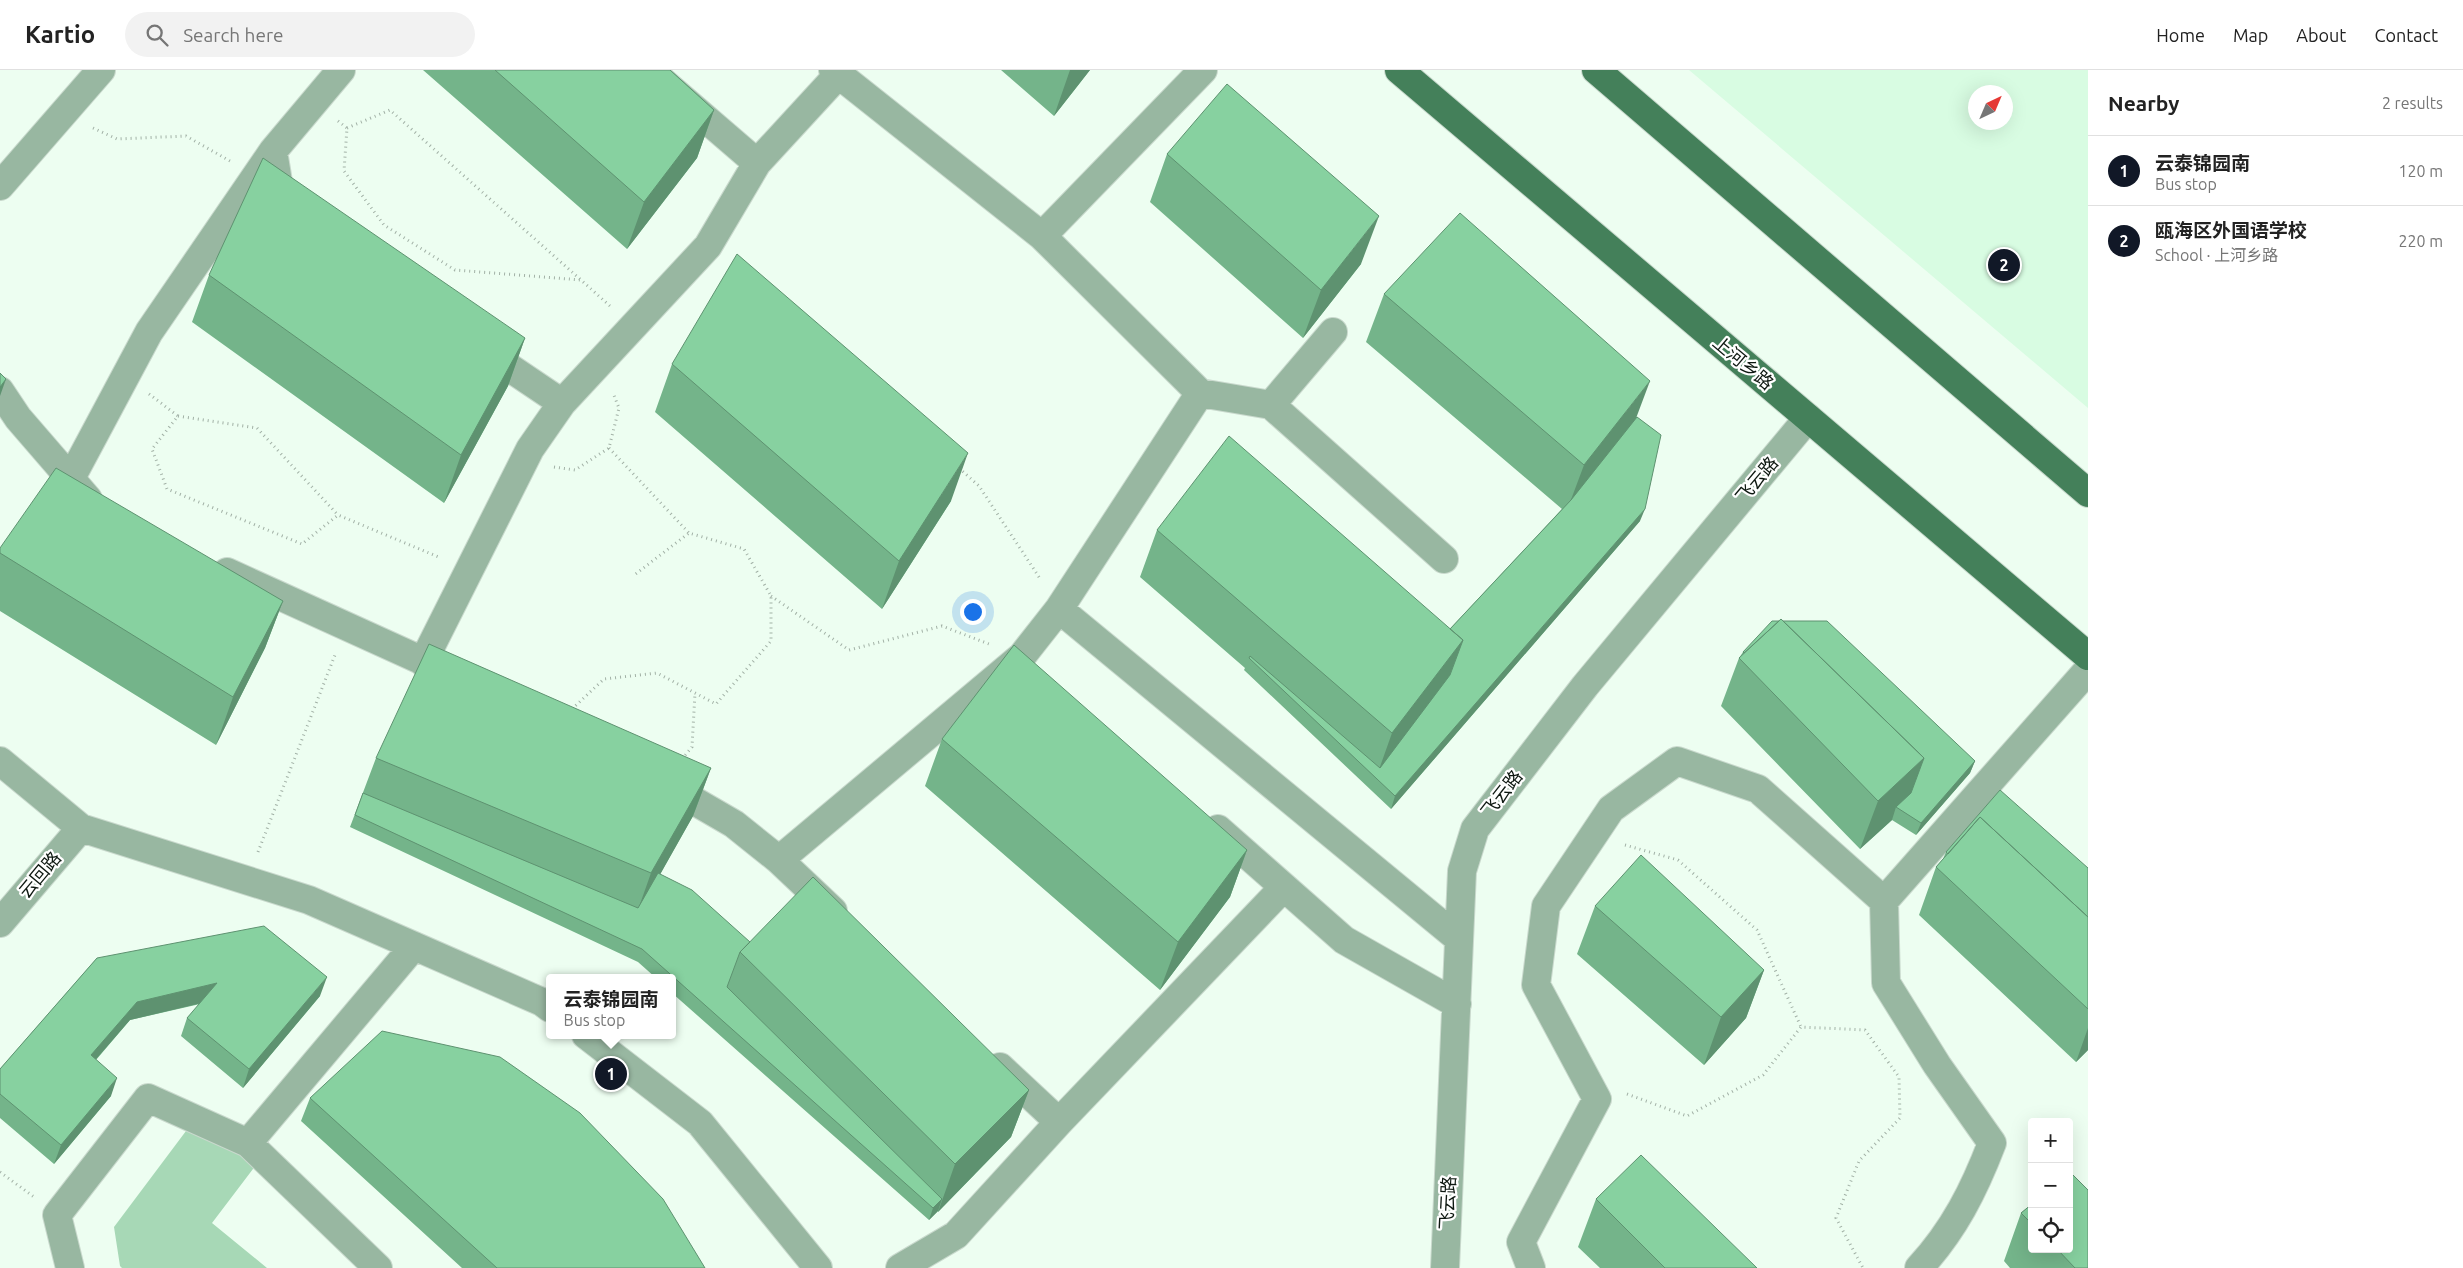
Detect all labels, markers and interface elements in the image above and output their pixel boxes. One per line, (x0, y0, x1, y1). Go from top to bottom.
search box (125, 12, 475, 57)
text: Kartio (25, 21, 95, 48)
icon: search (143, 21, 171, 49)
text: Search here (183, 24, 284, 46)
text: Home (2156, 25, 2205, 45)
text: Map (2233, 25, 2268, 45)
text: About (2296, 25, 2346, 45)
text: Contact (2374, 25, 2438, 45)
north arrow (1968, 85, 2013, 130)
text: Nearby (2108, 91, 2179, 115)
text: 2 results (2382, 94, 2443, 112)
text: 云泰锦园南 (2155, 152, 2250, 174)
text: 1 (2119, 162, 2129, 180)
text: 120 m (2398, 162, 2443, 180)
text: Bus stop (2155, 175, 2217, 193)
text: 瓯海区外国语学校 (2155, 219, 2307, 241)
text: 2 (2119, 232, 2129, 250)
text: 220 m (2398, 232, 2443, 250)
pin: 2 (1988, 246, 2020, 284)
text: School · 上河乡路 (2155, 246, 2278, 264)
street label: 上河乡路 (1710, 331, 1778, 393)
street label: 飞云路 (1731, 452, 1781, 506)
your location (960, 599, 986, 625)
street label: 飞云路 (1477, 766, 1526, 821)
street label: 云回路 (14, 847, 64, 901)
popup (546, 974, 676, 1039)
text: 云泰锦园南 (563, 988, 659, 1010)
text: Bus stop (563, 1011, 625, 1029)
pin: 1 (595, 1055, 627, 1093)
map controls (2028, 1118, 2073, 1253)
button: + (2028, 1118, 2073, 1163)
button: − (2028, 1163, 2073, 1208)
street label: 飞云路 (1436, 1175, 1458, 1230)
button: locate (2028, 1208, 2073, 1253)

